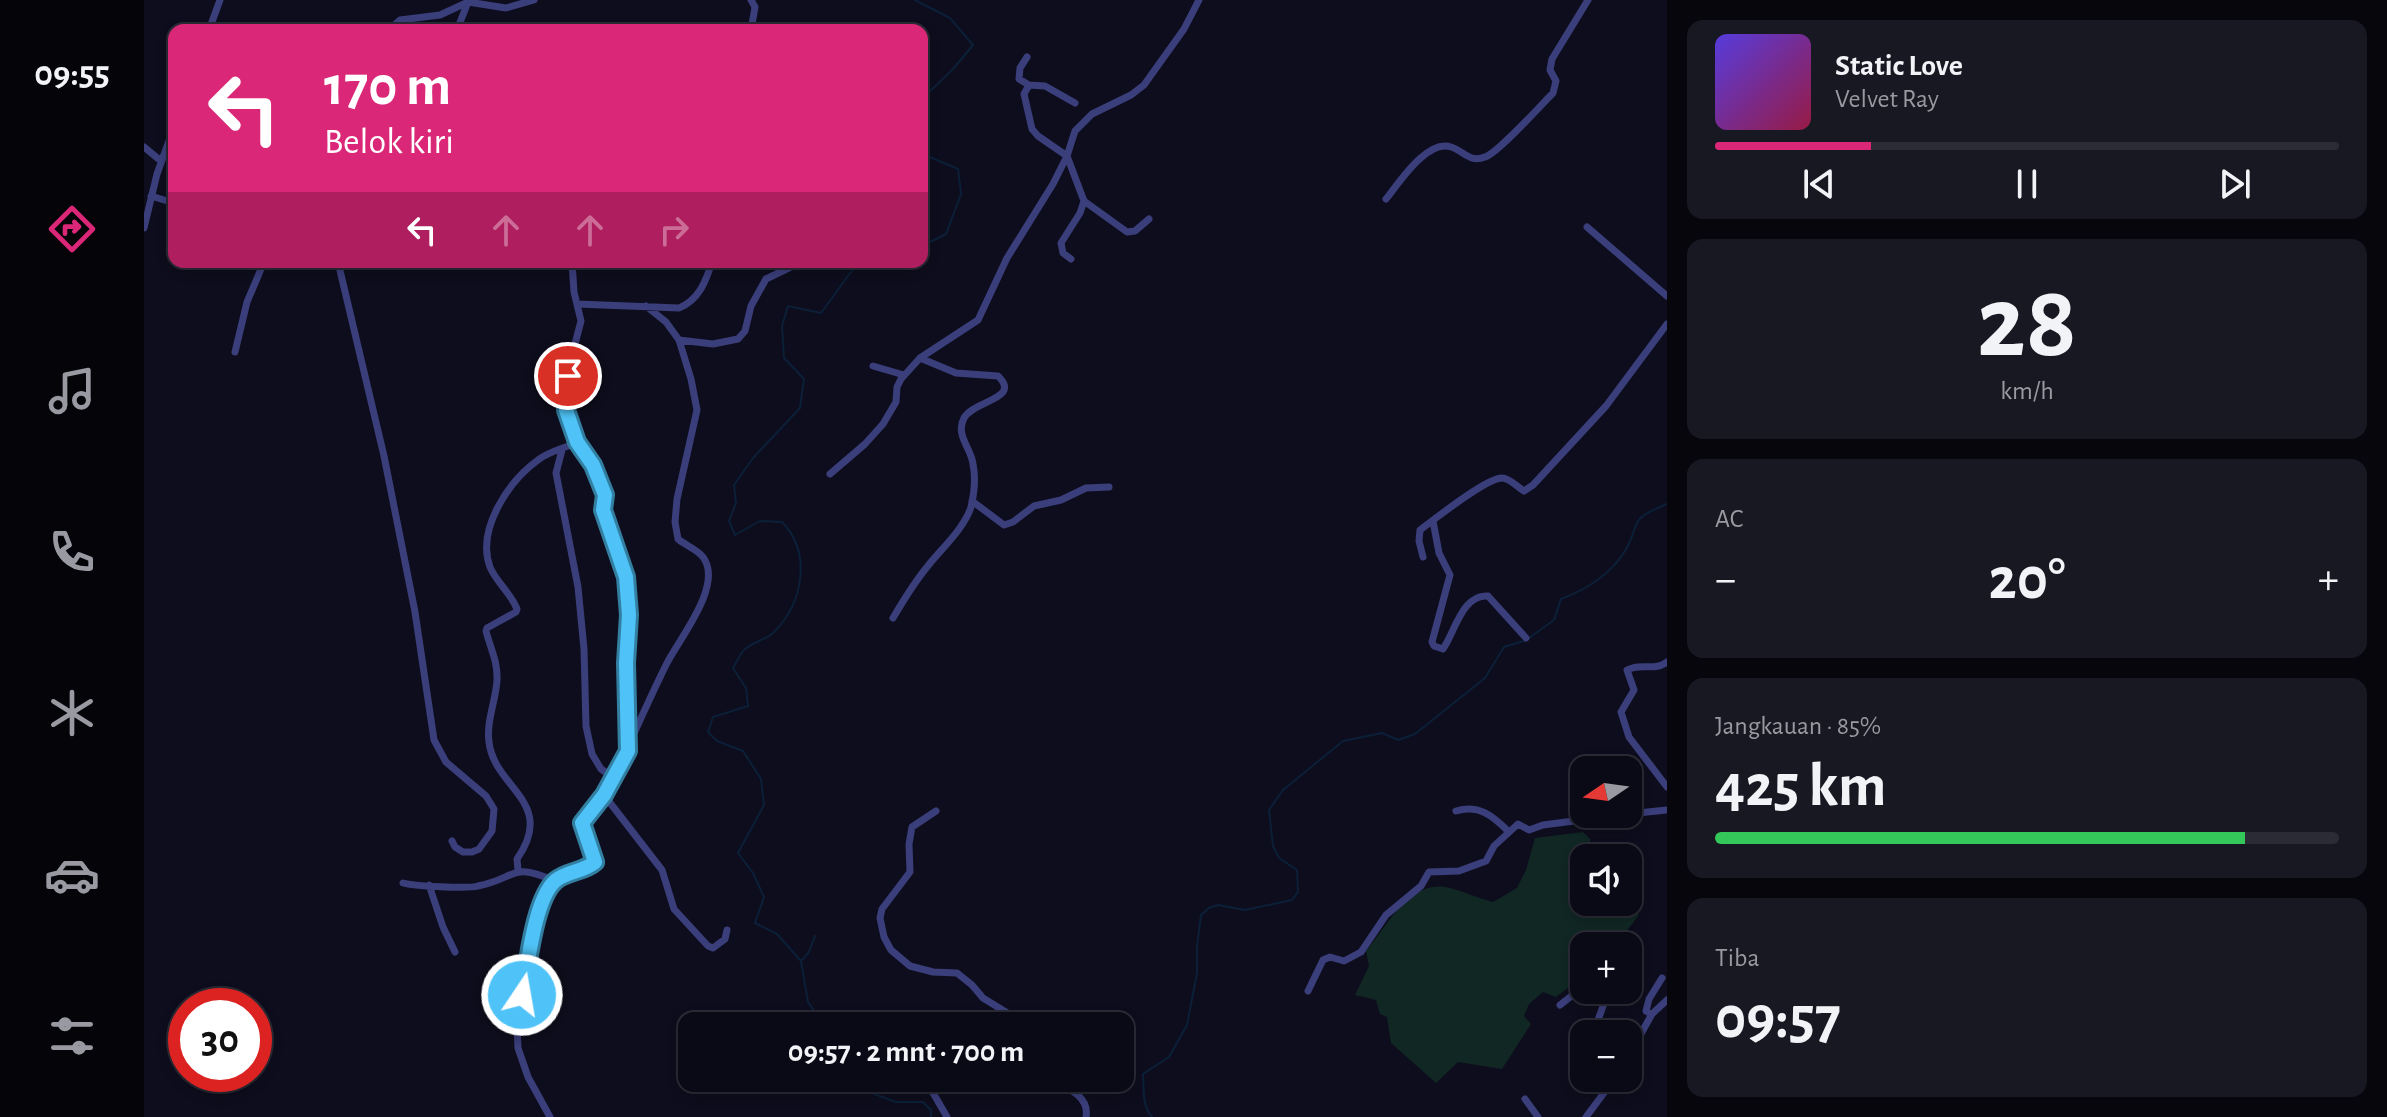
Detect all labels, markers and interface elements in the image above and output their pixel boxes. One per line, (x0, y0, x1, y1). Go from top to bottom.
text: Static Love (1835, 51, 1963, 81)
text: 09:55 (34, 56, 110, 92)
icon: left (192, 56, 296, 160)
text: 170 m (324, 59, 451, 115)
text: Velvet Ray (1835, 86, 1939, 112)
text: Belok kiri (324, 124, 454, 160)
icon: previous (1797, 162, 1841, 206)
icon: pause (2005, 162, 2049, 206)
icon: next (2213, 162, 2257, 206)
icon: directions (44, 201, 100, 257)
icon: left (400, 208, 444, 252)
icon: ahead (484, 208, 528, 252)
icon: ahead (568, 208, 612, 252)
icon: right (652, 208, 696, 252)
text: 28 (1977, 272, 2077, 376)
pin (534, 342, 602, 410)
icon: arrive (546, 354, 590, 398)
icon: music (44, 363, 100, 419)
text: km/h (2000, 378, 2054, 404)
text: AC (1715, 506, 1743, 532)
icon: phone (44, 524, 100, 580)
text: 20° (1988, 550, 2066, 610)
text: − (1715, 558, 1736, 602)
text: + (2318, 558, 2339, 602)
icon: climate (44, 685, 100, 741)
text: Jangkauan · 85% (1715, 713, 1881, 739)
north arrow (1570, 756, 1642, 828)
map controls (1570, 756, 1642, 1092)
text: 425 km (1715, 757, 1887, 817)
button: sound (1570, 844, 1642, 916)
icon: car (44, 847, 100, 903)
button: + (1570, 932, 1642, 1004)
text: Tiba (1715, 945, 1759, 971)
position arrow (480, 953, 564, 1037)
speed limit sign: 30 (168, 988, 272, 1092)
text: 09:57 (1715, 989, 1841, 1049)
icon: filters (44, 1008, 100, 1064)
button: − (1570, 1020, 1642, 1092)
text: 09:57 · 2 mnt · 700 m (788, 1037, 1024, 1067)

